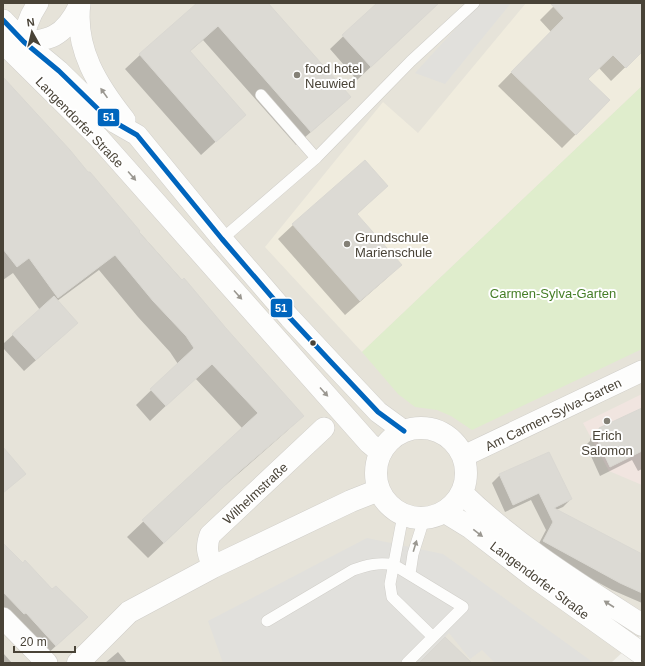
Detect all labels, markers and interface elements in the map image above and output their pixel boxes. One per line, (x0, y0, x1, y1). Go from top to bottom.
north arrow (12, 12, 52, 52)
text: N (26, 16, 35, 29)
place label: food hotel Neuwied (305, 61, 362, 91)
marker: food hotel Neuwied (292, 70, 302, 80)
street label: Langendorfer Straße (33, 74, 127, 171)
one-way arrow (100, 88, 108, 98)
line badge: 51 (97, 108, 120, 127)
text: 51 (103, 111, 115, 123)
one-way arrow (128, 171, 137, 181)
place label: Grundschule Marienschule (355, 230, 432, 260)
marker: Grundschule Marienschule (342, 239, 352, 249)
park label: Carmen-Sylva-Garten (490, 286, 616, 301)
one-way arrow (233, 289, 242, 300)
line badge: 51 (270, 298, 293, 318)
text: 51 (275, 302, 287, 314)
unlabelled marker (308, 338, 318, 348)
street label: Am Carmen-Sylva-Garten (483, 375, 624, 454)
one-way arrow (320, 386, 329, 397)
marker: Erich Salomon (602, 416, 612, 426)
place label: Erich Salomon (581, 428, 633, 458)
street label: Wilhelmstraße (220, 460, 291, 527)
one-way arrow (472, 529, 483, 537)
street label: Langendorfer Straße (487, 538, 592, 622)
one-way arrow (412, 540, 418, 552)
one-way arrow (604, 600, 614, 608)
scale bar (14, 628, 75, 654)
text: 20 m (20, 635, 47, 649)

